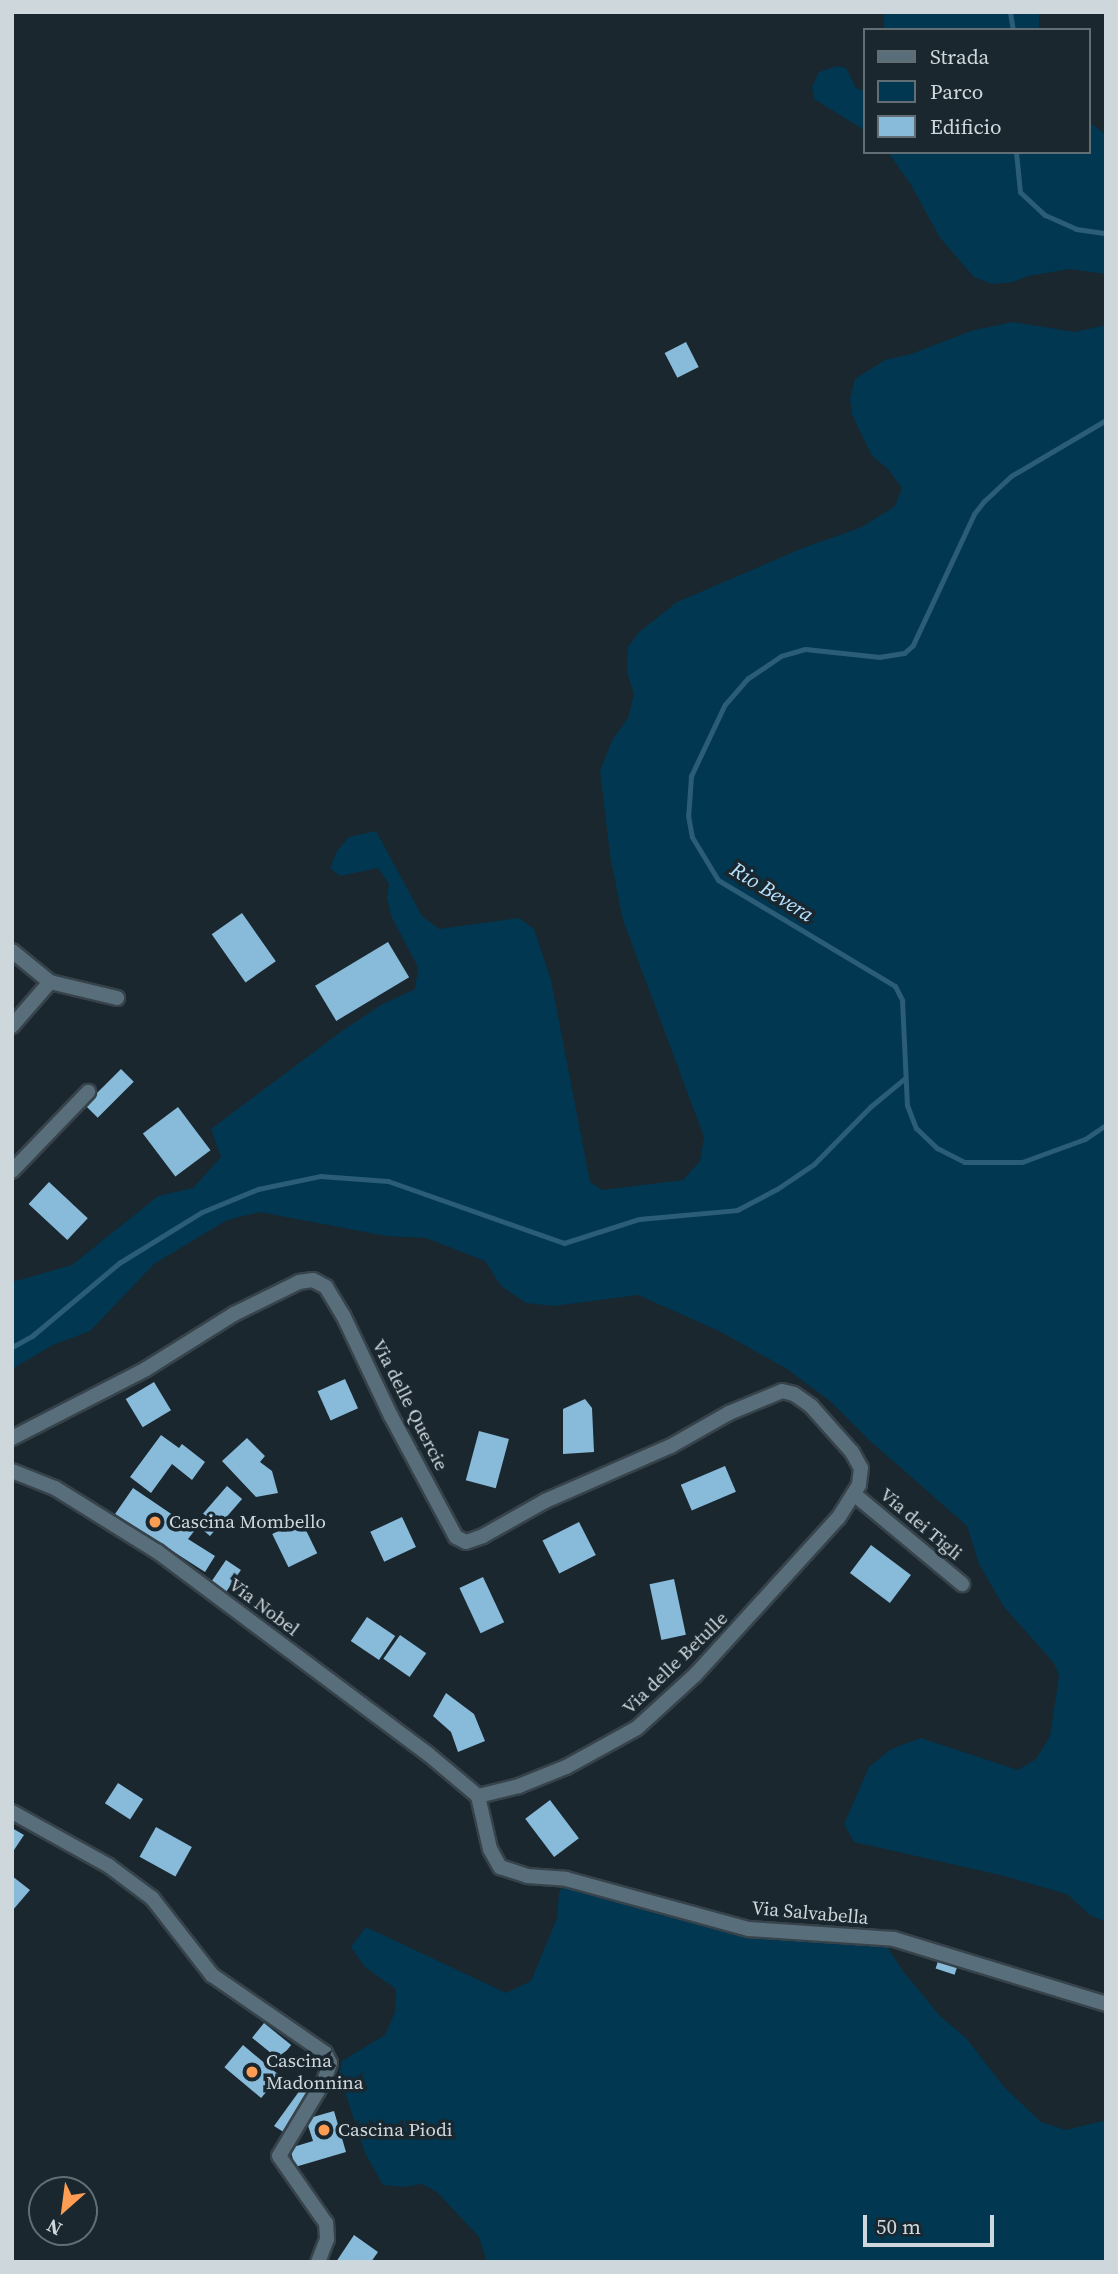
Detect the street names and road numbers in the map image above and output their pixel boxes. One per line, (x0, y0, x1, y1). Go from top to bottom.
street label: Via delle Quercie (367, 1336, 453, 1474)
street label: Via dei Tigli (875, 1483, 967, 1565)
street label: Via Nobel (224, 1573, 304, 1641)
street label: Via delle Betulle (618, 1607, 732, 1719)
street label: Via Salvabella (751, 1897, 869, 1929)

